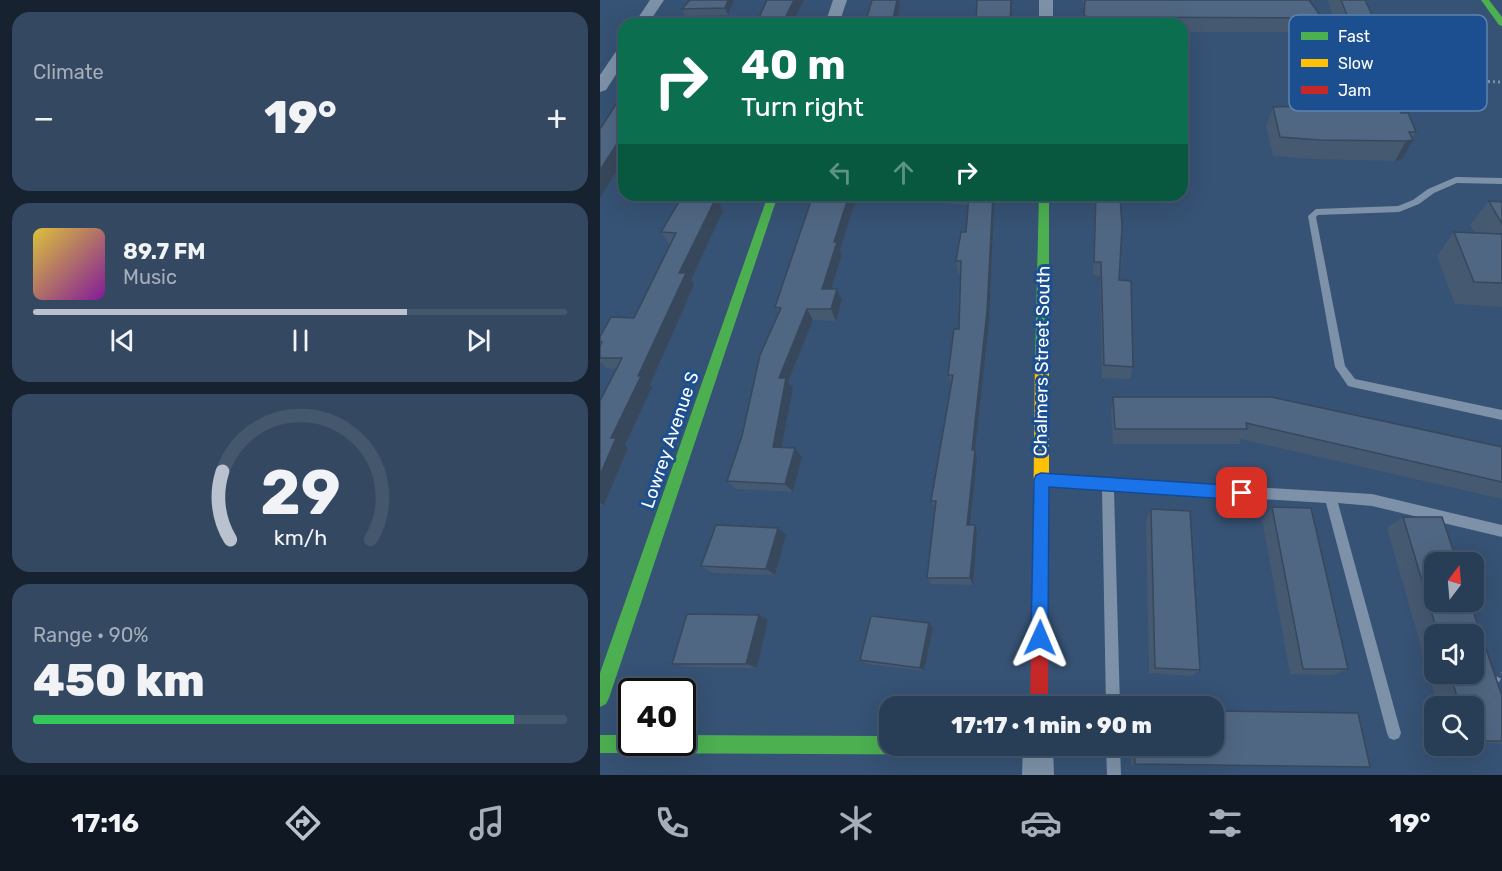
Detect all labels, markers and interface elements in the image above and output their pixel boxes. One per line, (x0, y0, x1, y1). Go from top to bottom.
legend (1289, 15, 1487, 111)
text: Fast (1338, 27, 1370, 46)
text: 40 m (741, 40, 846, 90)
icon: right (642, 42, 720, 120)
text: Slow (1338, 54, 1374, 73)
text: Climate (33, 60, 104, 84)
text: Jam (1338, 81, 1371, 100)
text: 19° (264, 91, 337, 144)
text: Turn right (741, 91, 864, 123)
text: − (33, 98, 54, 137)
text: + (546, 98, 567, 137)
icon: left (824, 156, 857, 189)
icon: ahead (887, 156, 920, 189)
icon: right (950, 156, 983, 189)
text: 89.7 FM (123, 238, 206, 265)
text: Music (123, 265, 177, 289)
street label: Chalmers Street South (1029, 266, 1055, 456)
icon: previous (106, 324, 139, 357)
icon: pause (284, 324, 317, 357)
icon: next (462, 324, 495, 357)
street label: Lowrey Avenue S (636, 369, 704, 511)
text: 29 (260, 456, 340, 530)
pin (1216, 467, 1267, 518)
icon: arrive (1225, 476, 1258, 509)
text: km/h (273, 525, 327, 550)
north arrow (1424, 552, 1484, 612)
map controls (1424, 552, 1484, 756)
position arrow (1008, 606, 1072, 670)
text: Range · 90% (33, 623, 149, 647)
button: sound (1424, 624, 1484, 684)
text: 450 km (33, 654, 205, 707)
speed limit sign: 40 (618, 678, 696, 756)
button: search (1424, 696, 1484, 756)
text: 17:17 · 1 min · 90 m (951, 712, 1152, 739)
icon: directions (282, 802, 324, 844)
icon: music (466, 802, 508, 844)
icon: phone (651, 802, 693, 844)
icon: climate (835, 802, 877, 844)
icon: car (1020, 802, 1062, 844)
icon: filters (1204, 802, 1246, 844)
text: 17:16 (71, 807, 139, 839)
text: 19° (1389, 807, 1431, 839)

